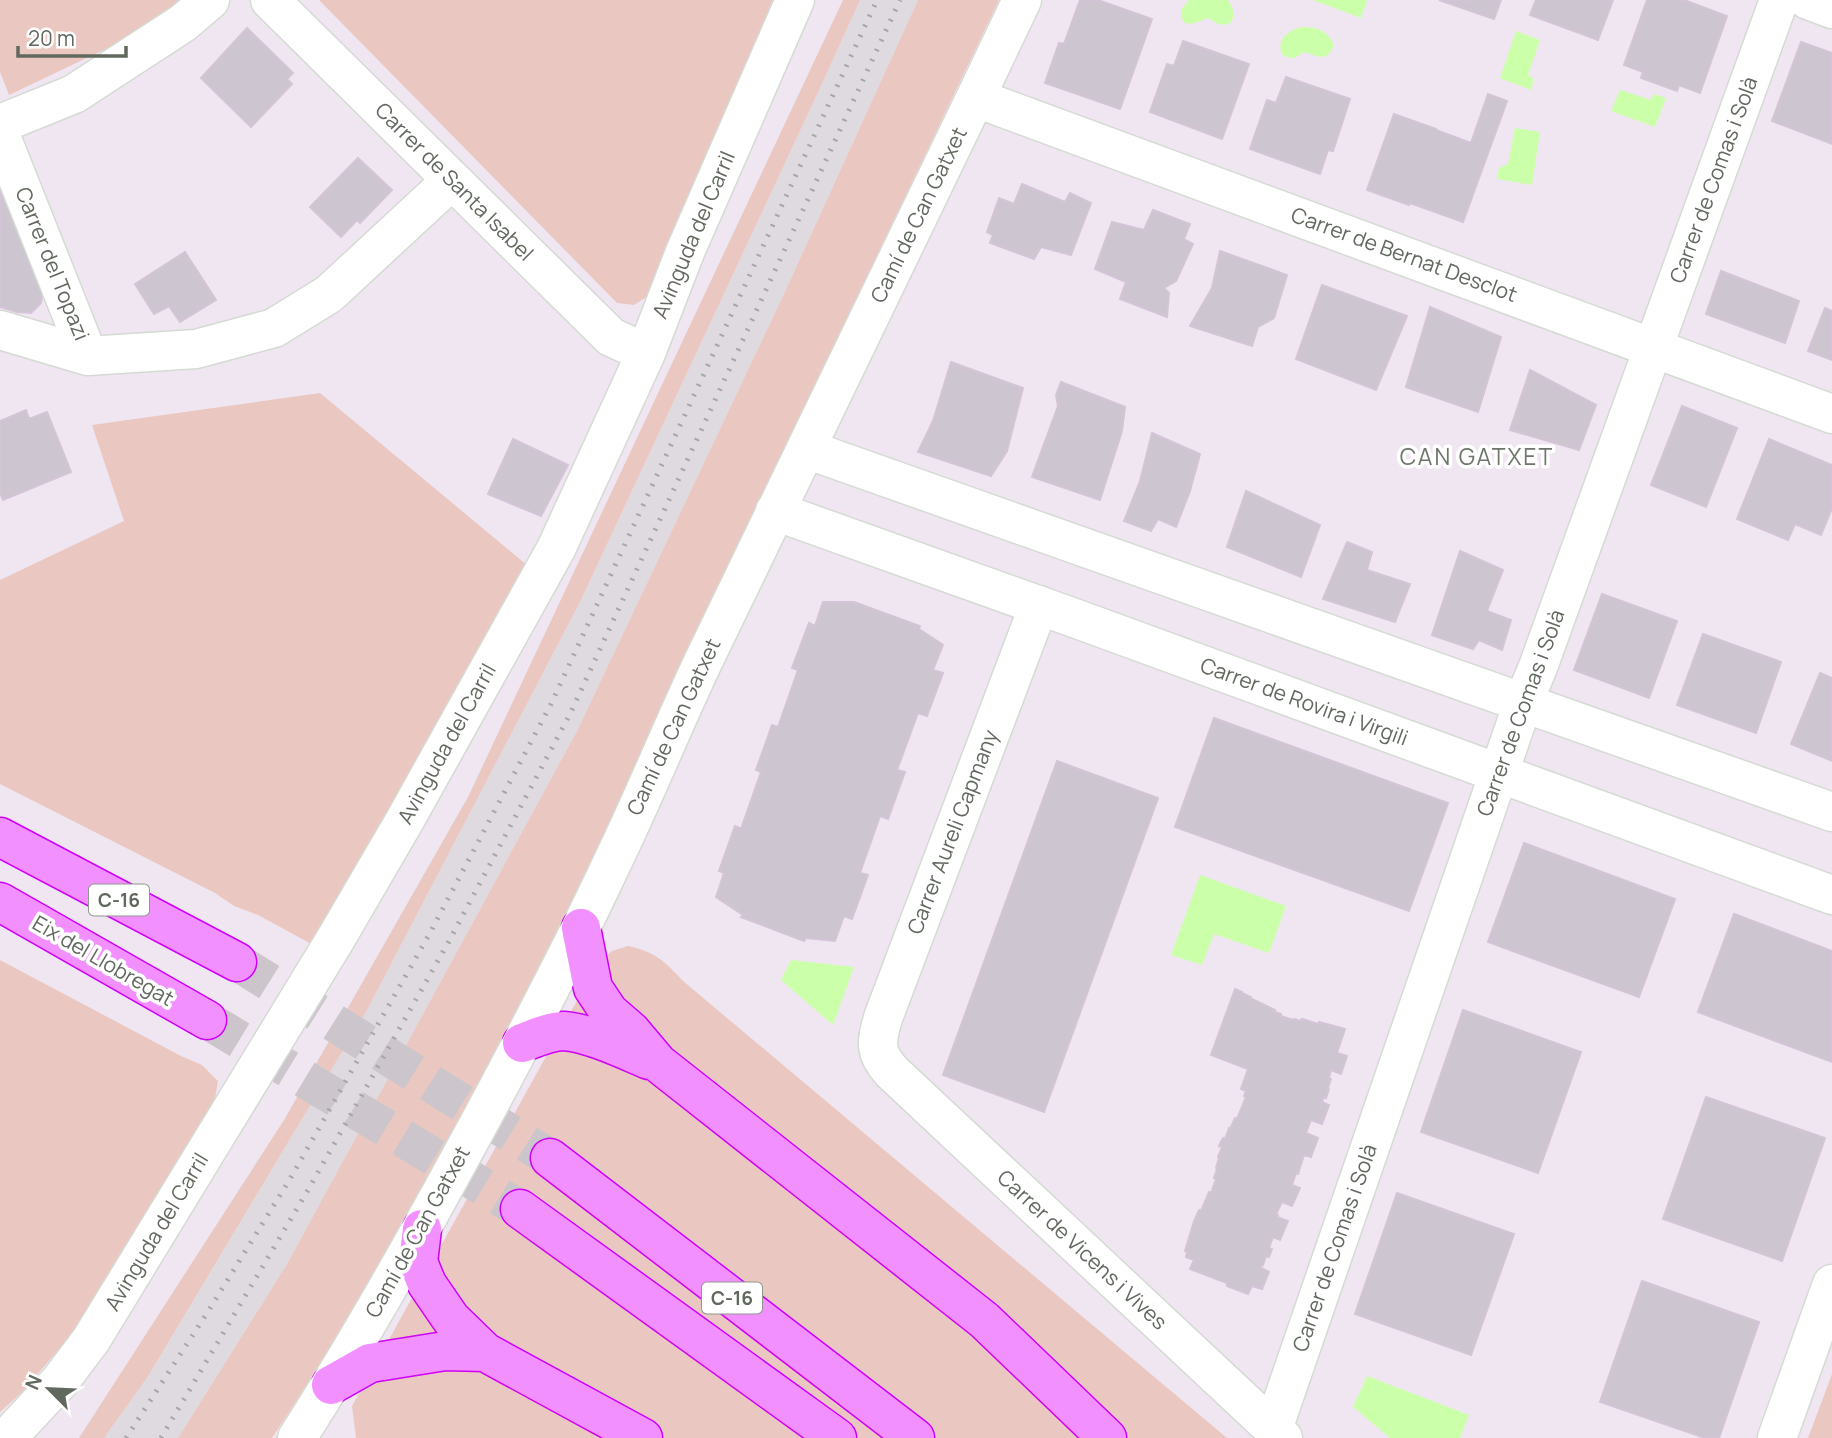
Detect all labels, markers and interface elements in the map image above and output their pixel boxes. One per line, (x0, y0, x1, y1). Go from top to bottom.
scale bar (18, 14, 126, 58)
text: 20 m (28, 24, 75, 52)
street label: Carrer de Comas i Solà (1663, 73, 1763, 287)
street label: Carrer de Santa Isabel (369, 96, 540, 267)
street label: Camí de Can Gatxet (863, 122, 973, 307)
street label: Avinguda del Carril (645, 147, 741, 323)
street label: Carrer del Topazi (9, 183, 96, 344)
street label: Carrer de Bernat Desclot (1287, 200, 1521, 308)
district label: CAN GATXET (1400, 440, 1554, 472)
street label: Carrer de Comas i Solà (1470, 606, 1570, 820)
street label: Camí de Can Gatxet (620, 634, 726, 820)
street label: Carrer de Rovira i Virgili (1197, 650, 1412, 752)
street label: Avinguda del Carril (390, 658, 502, 829)
street label: Carrer Aureli Capmany (900, 725, 1004, 938)
road number: C-16 (89, 885, 149, 916)
street label: Eix del Llobregat (28, 908, 179, 1012)
street label: Carrer de Comas i Solà (1285, 1140, 1383, 1355)
street label: Camí de Can Gatxet (358, 1141, 476, 1322)
street label: Avinguda del Carril (98, 1147, 214, 1315)
street label: Carrer de Vicens i Vives (992, 1163, 1174, 1335)
road number: C-16 (702, 1282, 762, 1314)
north arrow (14, 1354, 84, 1424)
text: N (19, 1371, 48, 1394)

